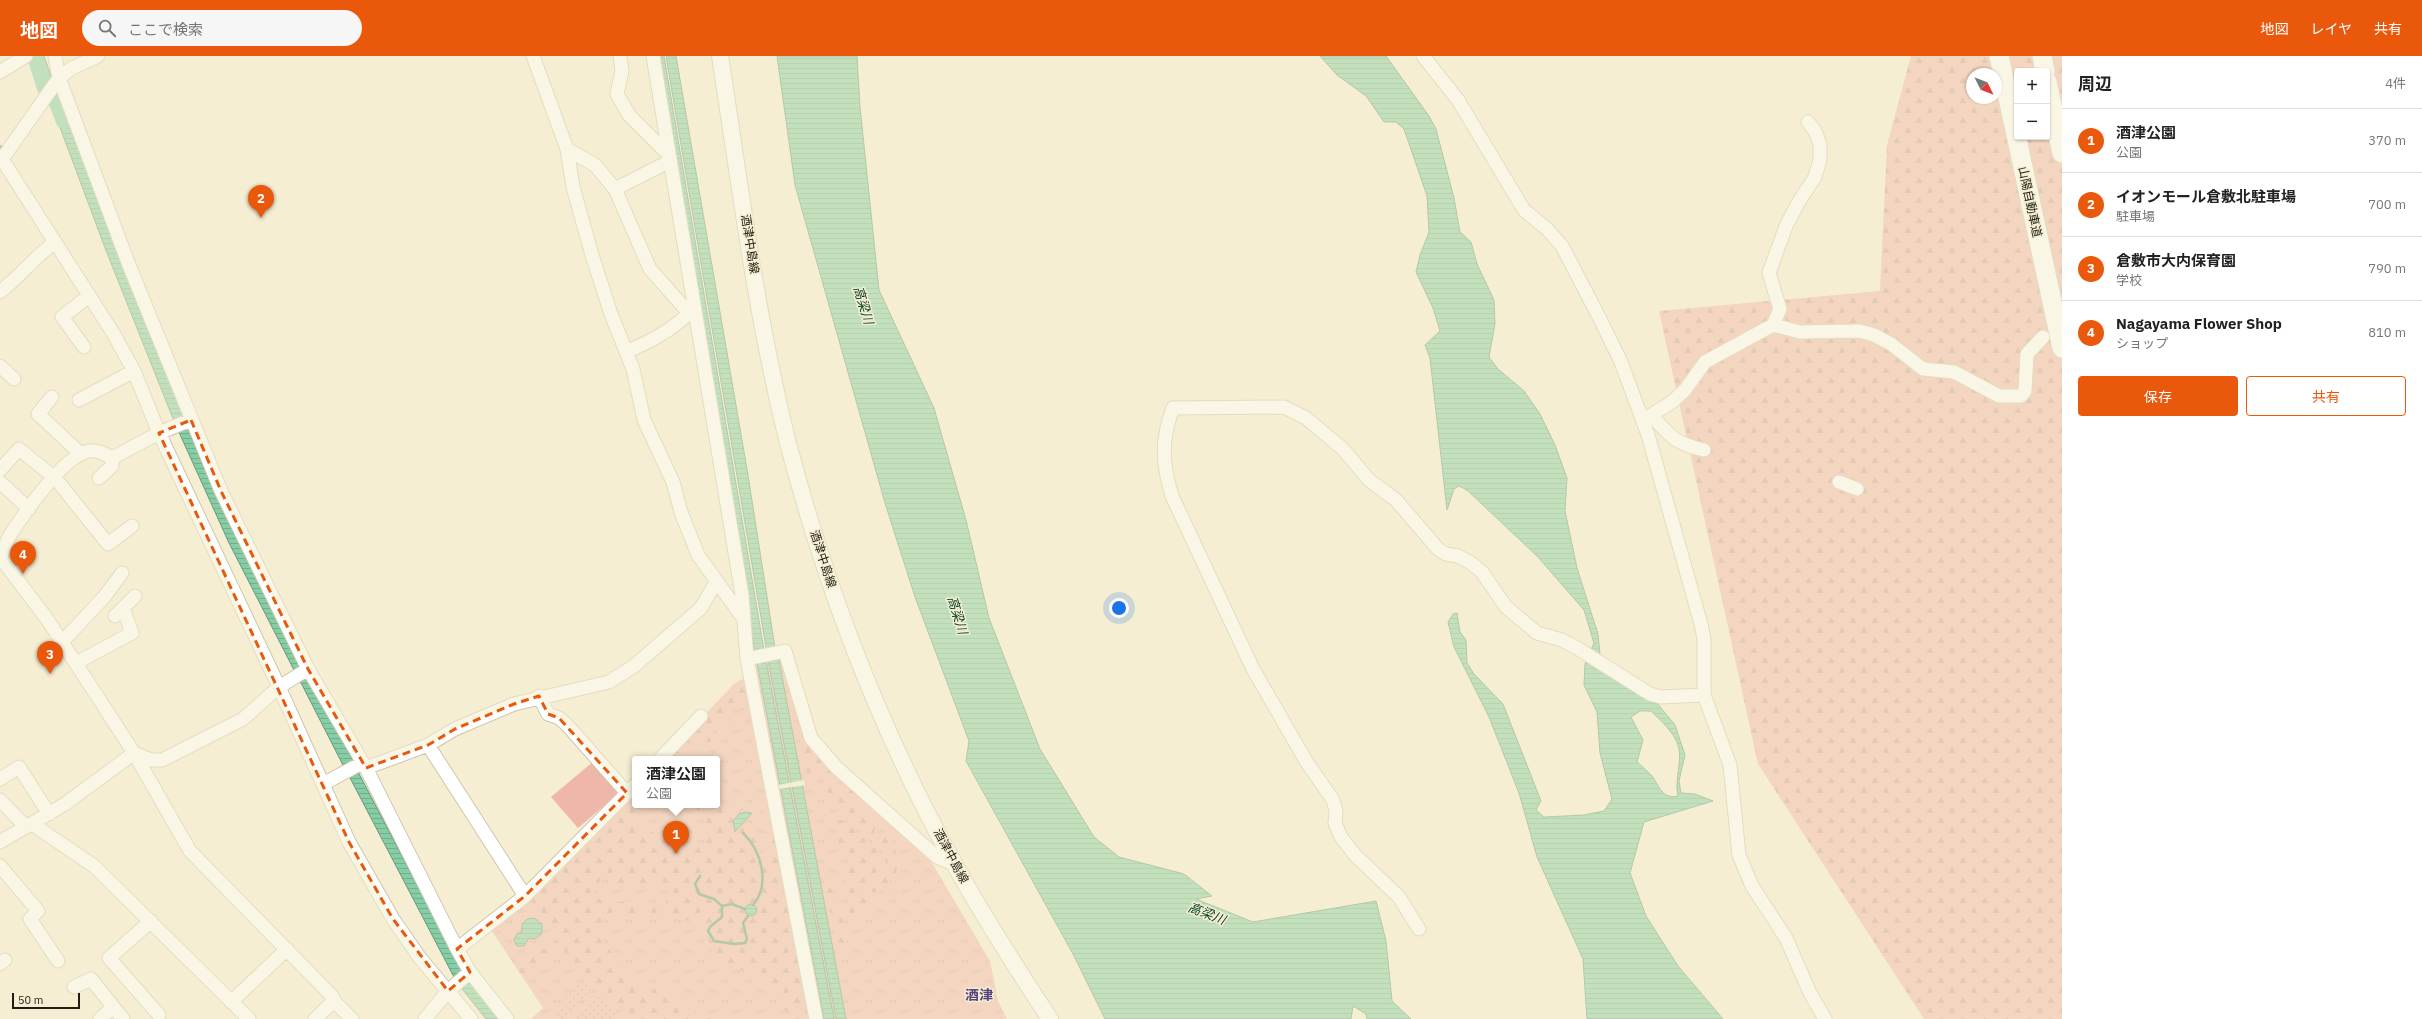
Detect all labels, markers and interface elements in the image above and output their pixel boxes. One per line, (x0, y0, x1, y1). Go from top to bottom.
search box (82, 10, 362, 46)
icon: search (96, 17, 118, 39)
text: 地図 (20, 18, 58, 42)
text: ここで検索 (128, 20, 203, 39)
text: 地図 (2260, 20, 2288, 38)
text: レイヤ (2310, 20, 2352, 38)
text: 共有 (2374, 20, 2402, 38)
north arrow (1966, 68, 2002, 104)
map controls (2014, 68, 2050, 140)
button: + (2014, 68, 2050, 104)
text: 周辺 (2078, 73, 2112, 95)
text: 4件 (2385, 75, 2406, 92)
button: − (2014, 104, 2050, 140)
text: 酒津公園 (2116, 123, 2176, 142)
text: 1 (2087, 132, 2095, 149)
text: 370 m (2368, 132, 2406, 149)
text: 公園 (2116, 144, 2142, 161)
street label: 山陽自動車道 (2016, 165, 2045, 239)
pin: 2 (248, 185, 274, 218)
text: イオンモール倉敷北駐車場 (2116, 187, 2296, 206)
text: 2 (2087, 196, 2095, 213)
text: 700 m (2368, 196, 2406, 213)
text: 駐車場 (2116, 208, 2155, 225)
street label: 酒津中島線 (738, 213, 763, 275)
text: 倉敷市大内保育園 (2116, 251, 2236, 270)
text: 3 (2087, 260, 2095, 277)
text: 790 m (2368, 260, 2406, 277)
text: 学校 (2116, 272, 2142, 289)
water label: 高梁川 (850, 284, 878, 328)
text: Nagayama Flower Shop (2116, 314, 2282, 333)
text: 4 (2087, 324, 2095, 341)
text: 810 m (2368, 324, 2406, 341)
text: ショップ (2116, 335, 2168, 352)
button: 保存 (2078, 376, 2238, 416)
button: 共有 (2246, 376, 2406, 416)
street label: 酒津中島線 (807, 528, 840, 590)
pin: 4 (10, 541, 36, 574)
water label: 高梁川 (944, 594, 972, 638)
your location (1109, 598, 1129, 618)
pin: 3 (37, 641, 63, 674)
popup (632, 756, 720, 808)
text: 酒津公園 (646, 764, 706, 783)
text: 公園 (646, 785, 672, 802)
pin: 1 (663, 821, 689, 854)
street label: 酒津中島線 (931, 826, 972, 886)
water label: 高梁川 (1186, 899, 1230, 929)
district label: 酒津 (965, 986, 993, 1004)
scale bar (12, 991, 80, 1010)
text: 50 m (18, 993, 43, 1007)

